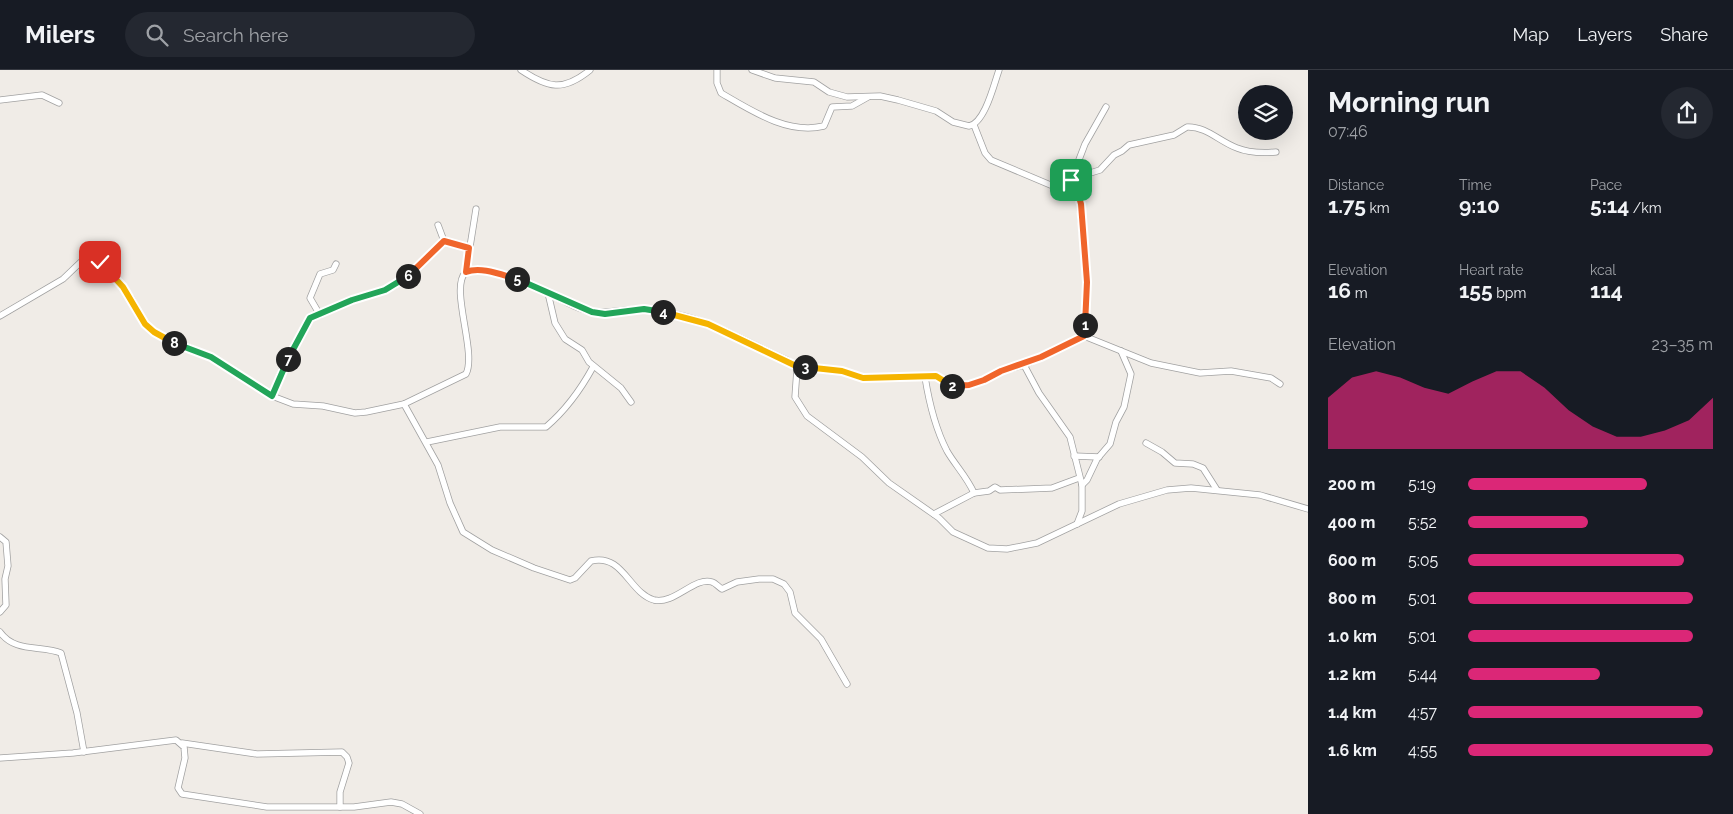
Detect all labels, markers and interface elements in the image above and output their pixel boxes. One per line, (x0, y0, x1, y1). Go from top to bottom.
search box (125, 12, 475, 57)
text: Milers (25, 20, 95, 49)
icon: search (143, 21, 171, 49)
text: Search here (183, 24, 289, 46)
text: Map (1513, 24, 1549, 45)
text: Layers (1577, 24, 1632, 45)
text: Share (1660, 24, 1708, 45)
map controls (1238, 85, 1293, 140)
button: layers (1238, 85, 1293, 140)
text: Morning run (1328, 86, 1490, 119)
button: share (1661, 87, 1713, 139)
text: 07:46 (1328, 122, 1368, 141)
pin (1050, 159, 1092, 201)
icon: arrive (1057, 166, 1085, 194)
text: Distance (1328, 177, 1384, 193)
text: Time (1459, 177, 1492, 193)
text: Pace (1590, 177, 1622, 193)
text: 1.75 (1328, 193, 1366, 218)
text: 9:10 (1459, 193, 1500, 218)
text: 5:14 (1590, 193, 1629, 218)
text: km (1366, 200, 1390, 216)
text: /km (1629, 200, 1662, 216)
pin (79, 241, 121, 283)
icon: check (86, 248, 114, 276)
text: Elevation (1328, 262, 1387, 278)
text: Heart rate (1459, 262, 1523, 278)
text: kcal (1590, 262, 1616, 278)
pin: 6 (396, 264, 420, 288)
pin: 5 (504, 266, 530, 292)
text: 6 (404, 268, 413, 284)
text: 5 (514, 271, 521, 287)
text: 16 (1328, 278, 1351, 303)
text: 155 (1459, 278, 1493, 303)
text: 114 (1590, 278, 1623, 303)
text: m (1351, 285, 1368, 301)
text: bpm (1493, 285, 1526, 301)
pin: 4 (650, 300, 676, 324)
text: 4 (660, 304, 668, 320)
pin: 1 (1072, 312, 1098, 338)
text: 1 (1082, 317, 1089, 333)
pin: 8 (162, 330, 186, 356)
text: 8 (170, 335, 179, 351)
text: Elevation (1328, 335, 1396, 354)
text: 23–35 m (1652, 335, 1713, 354)
pin: 7 (276, 346, 300, 372)
text: 7 (285, 351, 292, 367)
pin: 3 (792, 354, 818, 380)
text: 3 (802, 359, 809, 375)
pin: 2 (940, 374, 964, 398)
text: 2 (949, 378, 956, 394)
text: 200 m (1328, 475, 1375, 494)
text: 5:19 (1408, 475, 1436, 494)
text: 400 m (1328, 513, 1376, 532)
text: 5:52 (1408, 513, 1437, 532)
text: 600 m (1328, 551, 1376, 570)
text: 5:05 (1408, 551, 1438, 570)
text: 800 m (1328, 589, 1376, 608)
text: 5:01 (1408, 589, 1436, 608)
text: 1.0 km (1328, 627, 1377, 646)
text: 5:01 (1408, 627, 1436, 646)
text: 1.2 km (1328, 665, 1376, 684)
text: 5:44 (1408, 665, 1437, 684)
text: 1.4 km (1328, 703, 1376, 722)
text: 4:57 (1408, 703, 1437, 722)
text: 1.6 km (1328, 741, 1377, 760)
text: 4:55 (1408, 741, 1437, 760)

